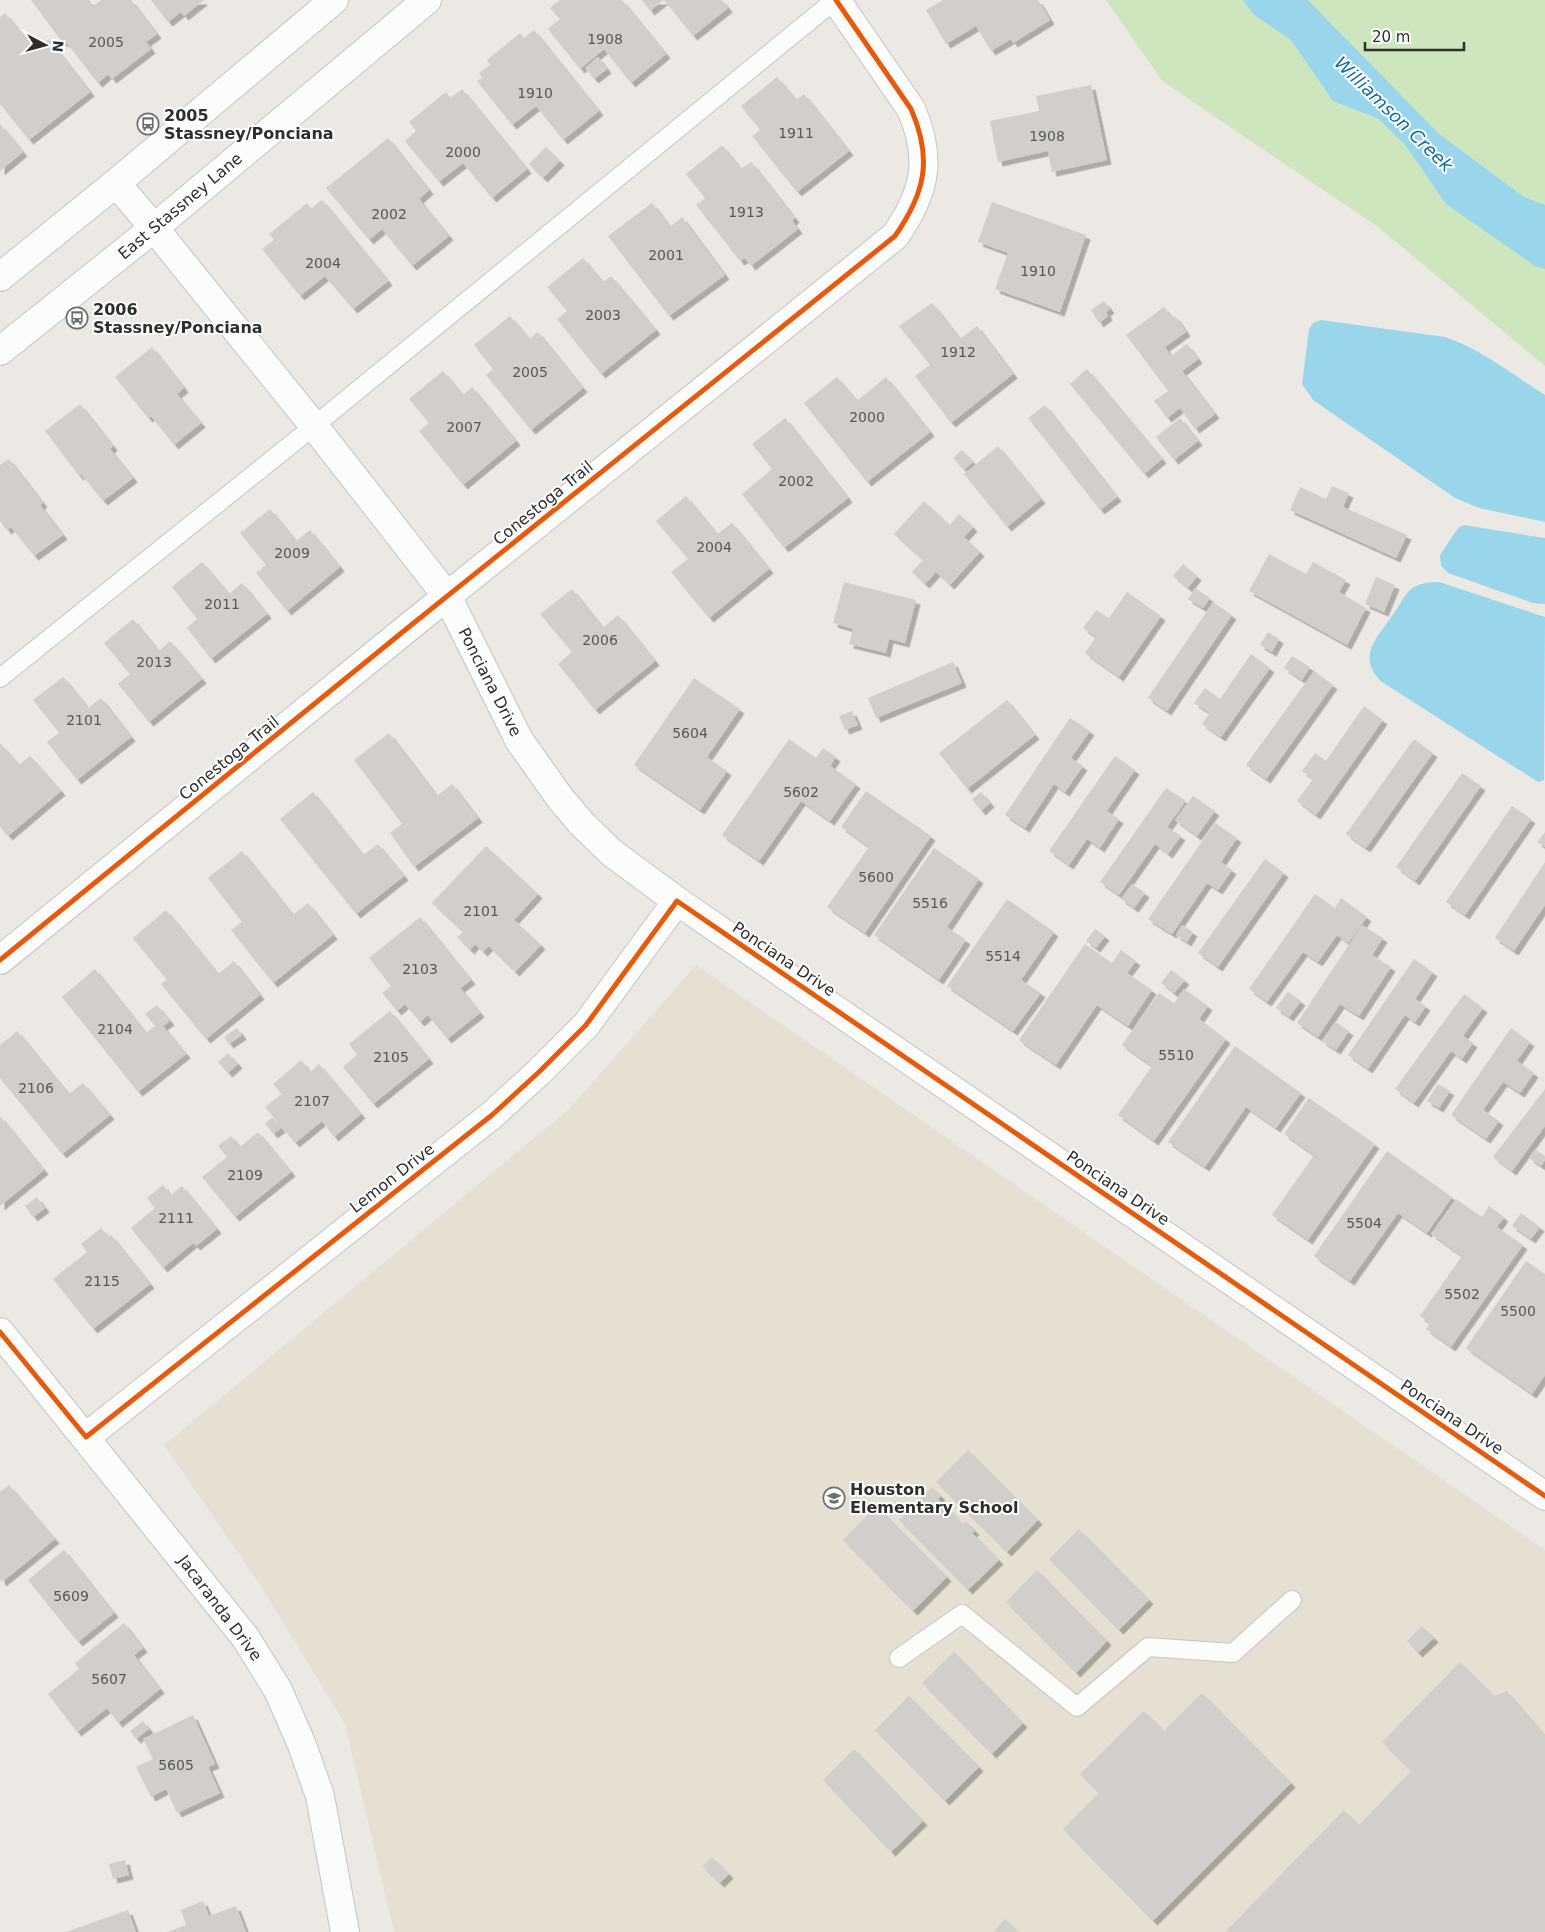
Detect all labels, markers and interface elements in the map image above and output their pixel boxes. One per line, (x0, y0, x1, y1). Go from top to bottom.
north arrow (20, 20, 70, 70)
scale bar (1365, 20, 1464, 52)
text: 20 m (1372, 28, 1410, 46)
house number: 1908 (587, 31, 623, 47)
house number: 2005 (88, 34, 124, 50)
text: N (49, 40, 66, 53)
water label: Williamson Creek (1330, 52, 1459, 177)
house number: 1910 (517, 85, 553, 101)
place label: 2005 Stassney/Ponciana (164, 106, 334, 143)
bus stop icon: 2005 Stassney/Ponciana (136, 112, 160, 136)
house number: 1911 (778, 125, 814, 141)
house number: 1908 (1029, 128, 1065, 144)
house number: 2000 (445, 144, 481, 160)
street label: East Stassney Lane (114, 149, 246, 263)
house number: 1913 (728, 204, 764, 220)
house number: 2002 (371, 206, 407, 222)
house number: 2001 (648, 247, 684, 263)
house number: 2004 (305, 255, 341, 271)
house number: 1910 (1020, 263, 1056, 279)
place label: 2006 Stassney/Ponciana (93, 300, 263, 337)
bus stop icon: 2006 Stassney/Ponciana (65, 306, 89, 330)
house number: 2003 (585, 307, 621, 323)
house number: 1912 (940, 344, 976, 360)
house number: 2005 (512, 364, 548, 380)
house number: 2000 (849, 409, 885, 425)
house number: 2007 (446, 419, 482, 435)
street label: Conestoga Trail (489, 457, 597, 549)
house number: 2002 (778, 473, 814, 489)
house number: 2004 (696, 539, 732, 555)
house number: 2009 (274, 545, 310, 561)
house number: 2011 (204, 596, 240, 612)
street label: Ponciana Drive (454, 624, 526, 740)
house number: 2006 (582, 632, 618, 648)
house number: 2013 (136, 654, 172, 670)
house number: 2101 (66, 712, 102, 728)
street label: Conestoga Trail (175, 712, 283, 804)
house number: 5604 (672, 725, 708, 741)
house number: 5602 (783, 784, 819, 800)
house number: 5600 (858, 869, 894, 885)
house number: 5516 (912, 895, 948, 911)
house number: 2101 (463, 903, 499, 919)
street label: Ponciana Drive (729, 918, 839, 1000)
house number: 5514 (985, 948, 1021, 964)
house number: 2103 (402, 961, 438, 977)
house number: 2104 (97, 1021, 133, 1037)
house number: 5510 (1158, 1047, 1194, 1063)
house number: 2105 (373, 1049, 409, 1065)
house number: 2106 (18, 1080, 54, 1096)
house number: 2107 (294, 1093, 330, 1109)
street label: Lemon Drive (346, 1139, 438, 1217)
street label: Ponciana Drive (1063, 1147, 1173, 1229)
house number: 2109 (227, 1167, 263, 1183)
house number: 2111 (158, 1210, 194, 1226)
house number: 5504 (1346, 1215, 1382, 1231)
house number: 2115 (84, 1273, 120, 1289)
house number: 5502 (1444, 1286, 1480, 1302)
house number: 5500 (1500, 1303, 1536, 1319)
street label: Ponciana Drive (1397, 1376, 1507, 1458)
place label: Houston Elementary School (850, 1480, 1018, 1517)
school or university icon: Houston Elementary School (822, 1486, 846, 1510)
street label: Jacaranda Drive (173, 1551, 266, 1665)
house number: 5609 (53, 1588, 89, 1604)
house number: 5607 (91, 1671, 127, 1687)
house number: 5605 (158, 1757, 194, 1773)

